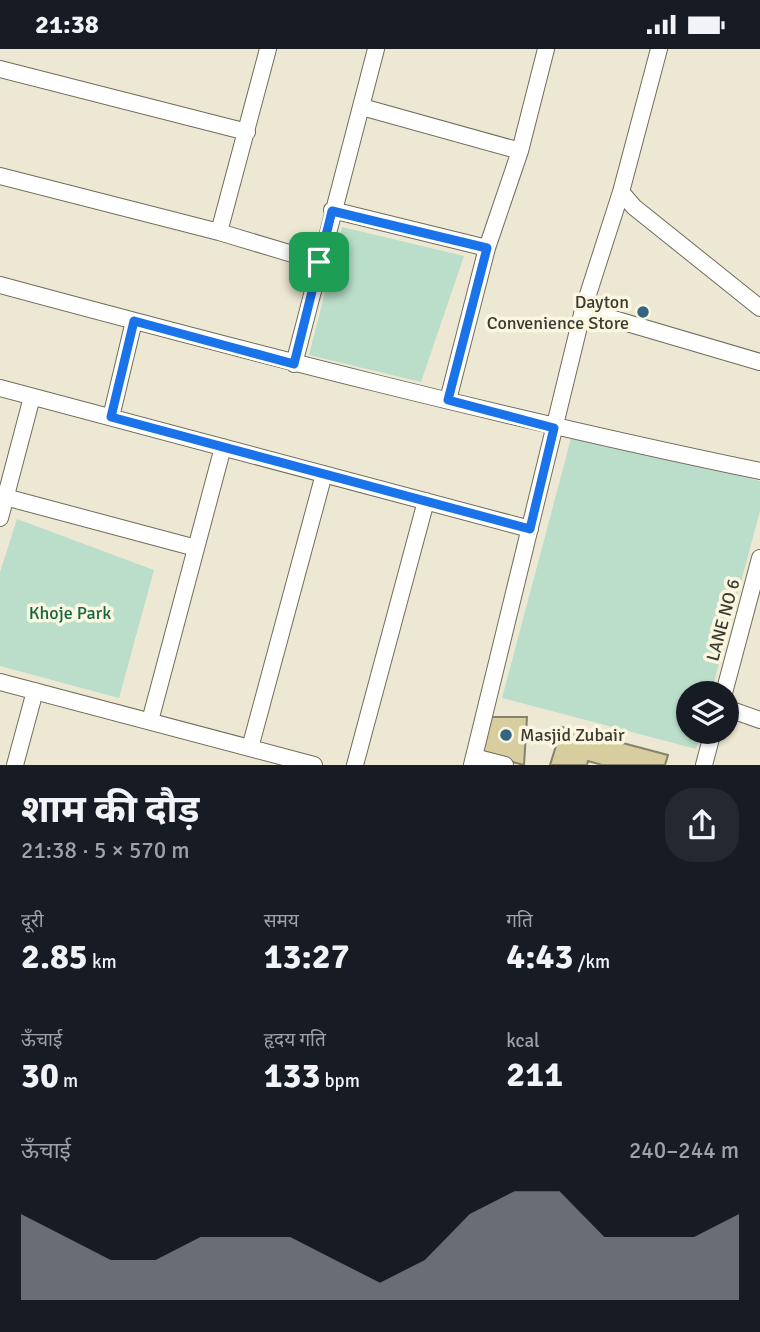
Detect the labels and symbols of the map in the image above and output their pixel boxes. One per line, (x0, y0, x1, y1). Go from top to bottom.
pin (289, 232, 349, 292)
place label: Dayton Convenience Store (487, 291, 629, 334)
marker: Dayton Convenience Store (635, 304, 651, 320)
street label: LANE NO 6 (701, 576, 745, 664)
park label: Khoje Park (29, 602, 111, 624)
place label: Masjid Zubair (520, 724, 625, 746)
marker: Masjid Zubair (498, 727, 514, 743)

